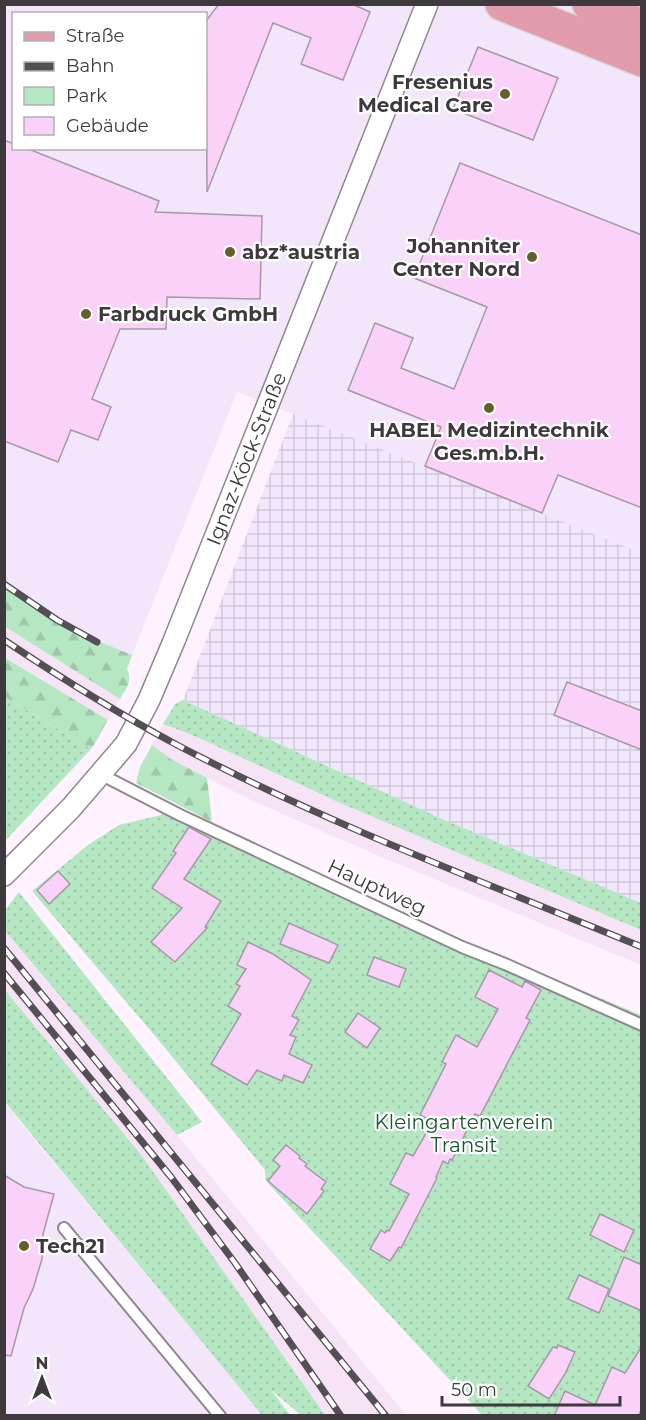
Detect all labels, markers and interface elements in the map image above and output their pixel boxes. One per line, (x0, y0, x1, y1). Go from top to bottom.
legend (12, 12, 207, 150)
text: Straße (66, 25, 125, 47)
text: Bahn (66, 55, 115, 77)
place label: Fresenius Medical Care (358, 70, 493, 117)
text: Park (66, 85, 107, 107)
marker: Fresenius Medical Care (498, 87, 512, 101)
text: Gebäude (66, 115, 149, 137)
place label: Johanniter Center Nord (393, 234, 520, 281)
place label: abz*austria (242, 240, 360, 264)
marker: abz*austria (223, 245, 237, 259)
marker: Johanniter Center Nord (525, 250, 539, 264)
place label: Farbdruck GmbH (98, 302, 278, 326)
marker: Farbdruck GmbH (79, 307, 93, 321)
street label: Ignaz-Köck-Straße (201, 369, 291, 549)
marker: HABEL Medizintechnik Ges.m.b.H. (482, 401, 496, 415)
place label: HABEL Medizintechnik Ges.m.b.H. (369, 418, 610, 465)
street label: Hauptweg (324, 854, 430, 920)
park label: Kleingartenverein Transit (375, 1110, 553, 1157)
place label: Tech21 (36, 1234, 105, 1258)
marker: Tech21 (17, 1239, 31, 1253)
north arrow (12, 1348, 72, 1408)
text: N (36, 1354, 48, 1373)
scale bar (442, 1369, 620, 1407)
text: 50 m (451, 1379, 497, 1401)

